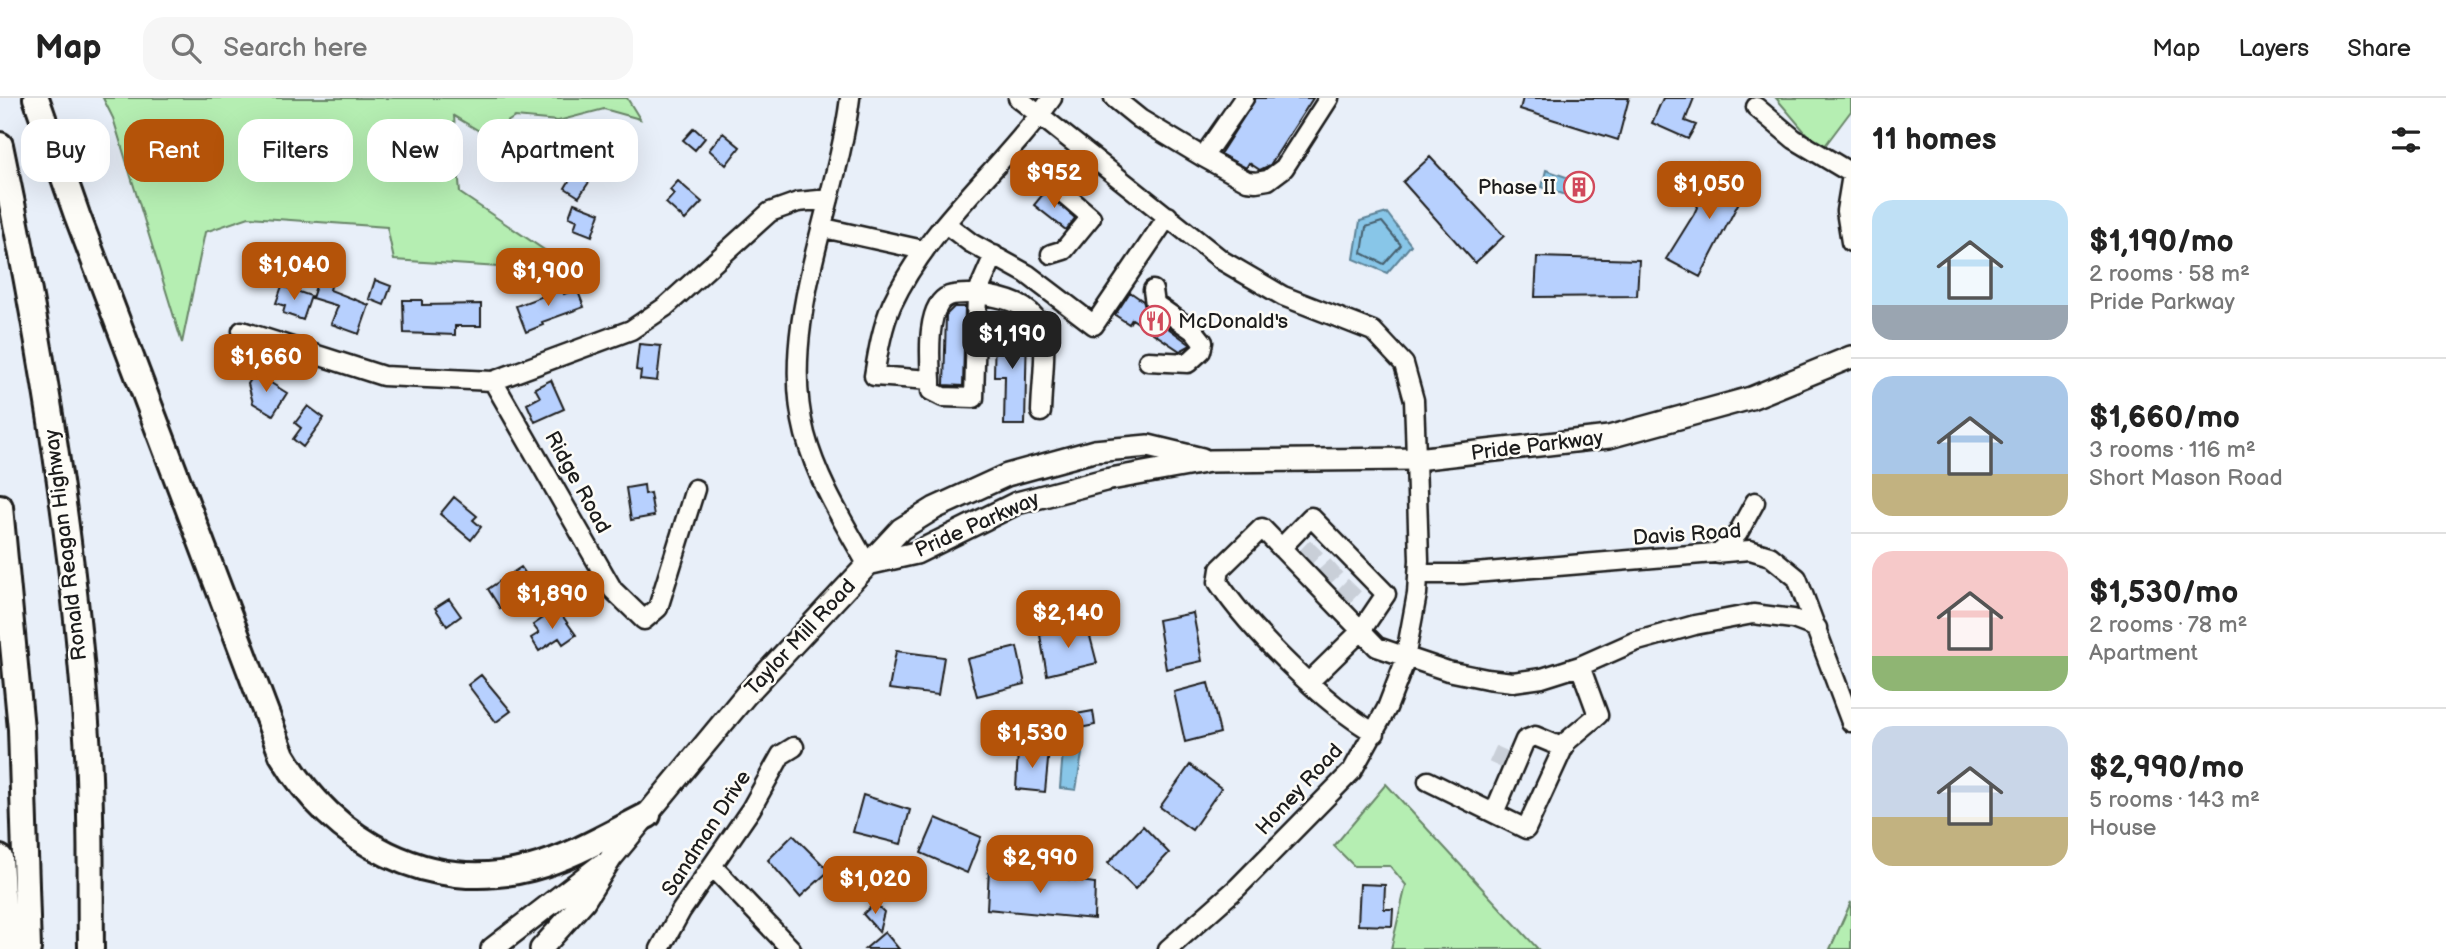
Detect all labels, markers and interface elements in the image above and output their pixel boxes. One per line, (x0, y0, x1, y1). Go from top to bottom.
search box (143, 17, 633, 80)
text: Map (35, 28, 101, 68)
icon: search (167, 29, 205, 67)
text: Search here (223, 33, 367, 64)
text: Map (2152, 34, 2200, 63)
text: Layers (2238, 34, 2309, 63)
text: Share (2347, 34, 2411, 63)
chip: Buy (21, 119, 110, 182)
chip: Rent (124, 119, 224, 182)
chip: Filters (238, 119, 353, 182)
chip: New (367, 119, 463, 182)
chip: Apartment (477, 119, 638, 182)
icon: filters (2387, 121, 2425, 159)
text: 11 homes (1872, 122, 1996, 158)
pin: $952 (1013, 150, 1095, 210)
text: $952 (1026, 159, 1082, 187)
pin: $1,050 (1652, 162, 1766, 221)
building icon: Phase II (1562, 170, 1596, 204)
text: $1,050 (1673, 170, 1745, 198)
place label: Phase II (1478, 175, 1556, 200)
text: $1,190/mo (2089, 224, 2234, 260)
icon: home (1928, 228, 2012, 312)
pin: $1,040 (237, 242, 351, 302)
pin: $1,900 (491, 248, 605, 308)
text: $1,040 (258, 251, 330, 279)
text: $1,900 (512, 257, 584, 285)
text: 2 rooms · 58 m² (2089, 260, 2250, 288)
text: Pride Parkway (2089, 288, 2235, 316)
restaurant icon: McDonald's (1138, 304, 1172, 338)
place label: McDonald's (1178, 309, 1288, 334)
pin: $1,190 (955, 312, 1069, 371)
text: $1,190 (978, 320, 1046, 348)
pin: $1,660 (209, 334, 323, 394)
text: $1,660 (230, 343, 302, 371)
text: $1,660/mo (2089, 400, 2240, 436)
icon: home (1928, 404, 2012, 488)
street label: Pride Parkway (1469, 425, 1605, 466)
street label: Ronald Reagan Highway (39, 427, 92, 662)
street label: Ridge Road (539, 427, 616, 538)
text: 3 rooms · 116 m² (2089, 436, 2256, 464)
text: Short Mason Road (2089, 464, 2283, 492)
street label: Pride Parkway (911, 486, 1044, 563)
street label: Davis Road (1632, 518, 1742, 551)
pin: $1,890 (495, 572, 609, 631)
street label: Taylor Mill Road (740, 574, 861, 701)
text: $1,530/mo (2089, 575, 2238, 611)
icon: home (1928, 579, 2012, 663)
text: $1,890 (516, 580, 588, 608)
pin: $2,140 (1011, 590, 1125, 650)
text: $2,140 (1032, 599, 1104, 627)
text: 2 rooms · 78 m² (2089, 611, 2247, 639)
text: Apartment (2089, 639, 2198, 667)
pin: $1,530 (975, 710, 1089, 770)
text: $1,530 (997, 719, 1067, 747)
street label: Honey Road (1251, 738, 1348, 840)
text: $2,990/mo (2089, 750, 2244, 786)
icon: home (1928, 754, 2012, 838)
street label: Sandman Drive (657, 766, 756, 901)
text: 5 rooms · 143 m² (2089, 786, 2260, 814)
text: House (2089, 814, 2156, 842)
pin: $2,990 (983, 836, 1097, 895)
text: $2,990 (1002, 844, 1078, 872)
pin: $1,020 (818, 856, 932, 916)
text: $1,020 (839, 865, 911, 893)

